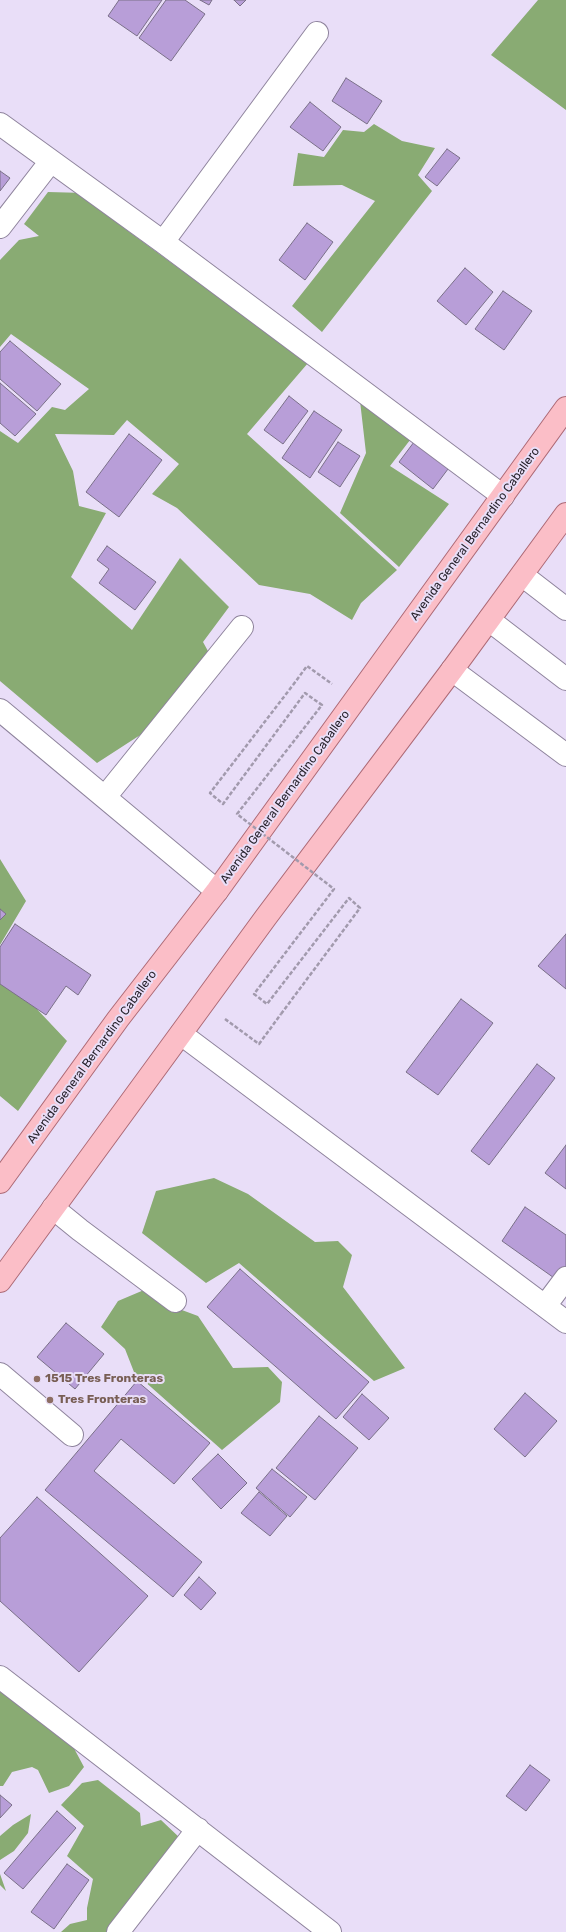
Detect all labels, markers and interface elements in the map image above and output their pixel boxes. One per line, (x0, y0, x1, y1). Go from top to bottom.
street label: Avenida General Bernardino Caballero (407, 445, 543, 623)
street label: Avenida General Bernardino Caballero (217, 708, 353, 886)
street label: Avenida General Bernardino Caballero (24, 968, 160, 1146)
place label: 1515 Tres Fronteras (45, 1372, 163, 1386)
marker: 1515 Tres Fronteras (32, 1374, 42, 1384)
place label: Tres Fronteras (58, 1393, 146, 1407)
marker: Tres Fronteras (45, 1395, 55, 1405)

